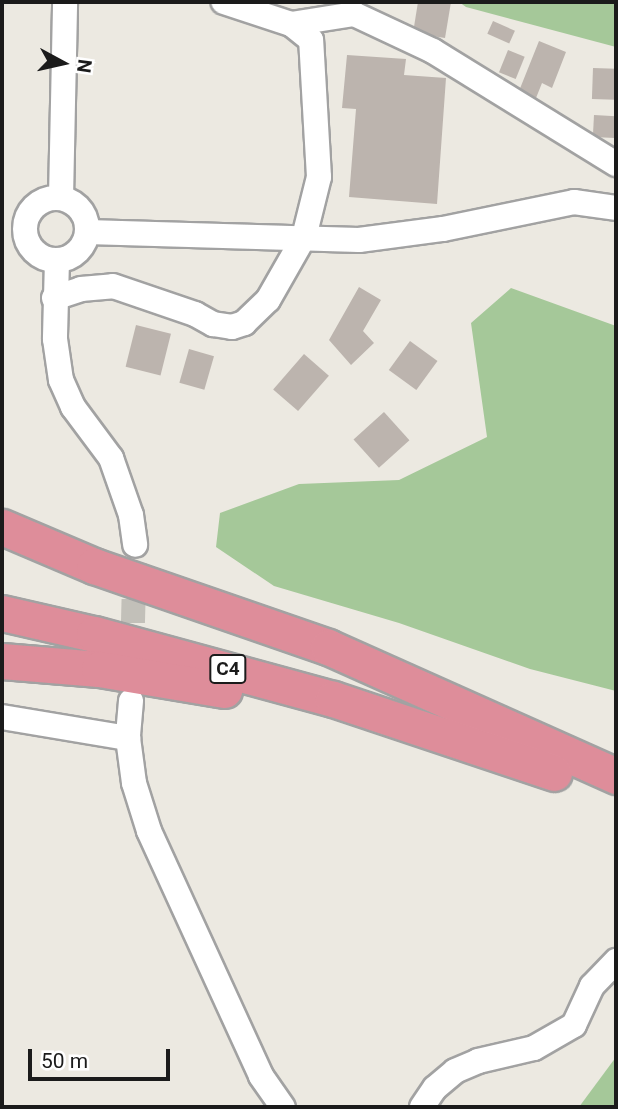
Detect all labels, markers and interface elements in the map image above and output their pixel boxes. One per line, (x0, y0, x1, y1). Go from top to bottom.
north arrow (28, 28, 98, 98)
text: N (72, 58, 97, 74)
road number: C4 (209, 654, 247, 684)
scale bar (32, 1036, 173, 1080)
text: 50 m (41, 1049, 88, 1073)

